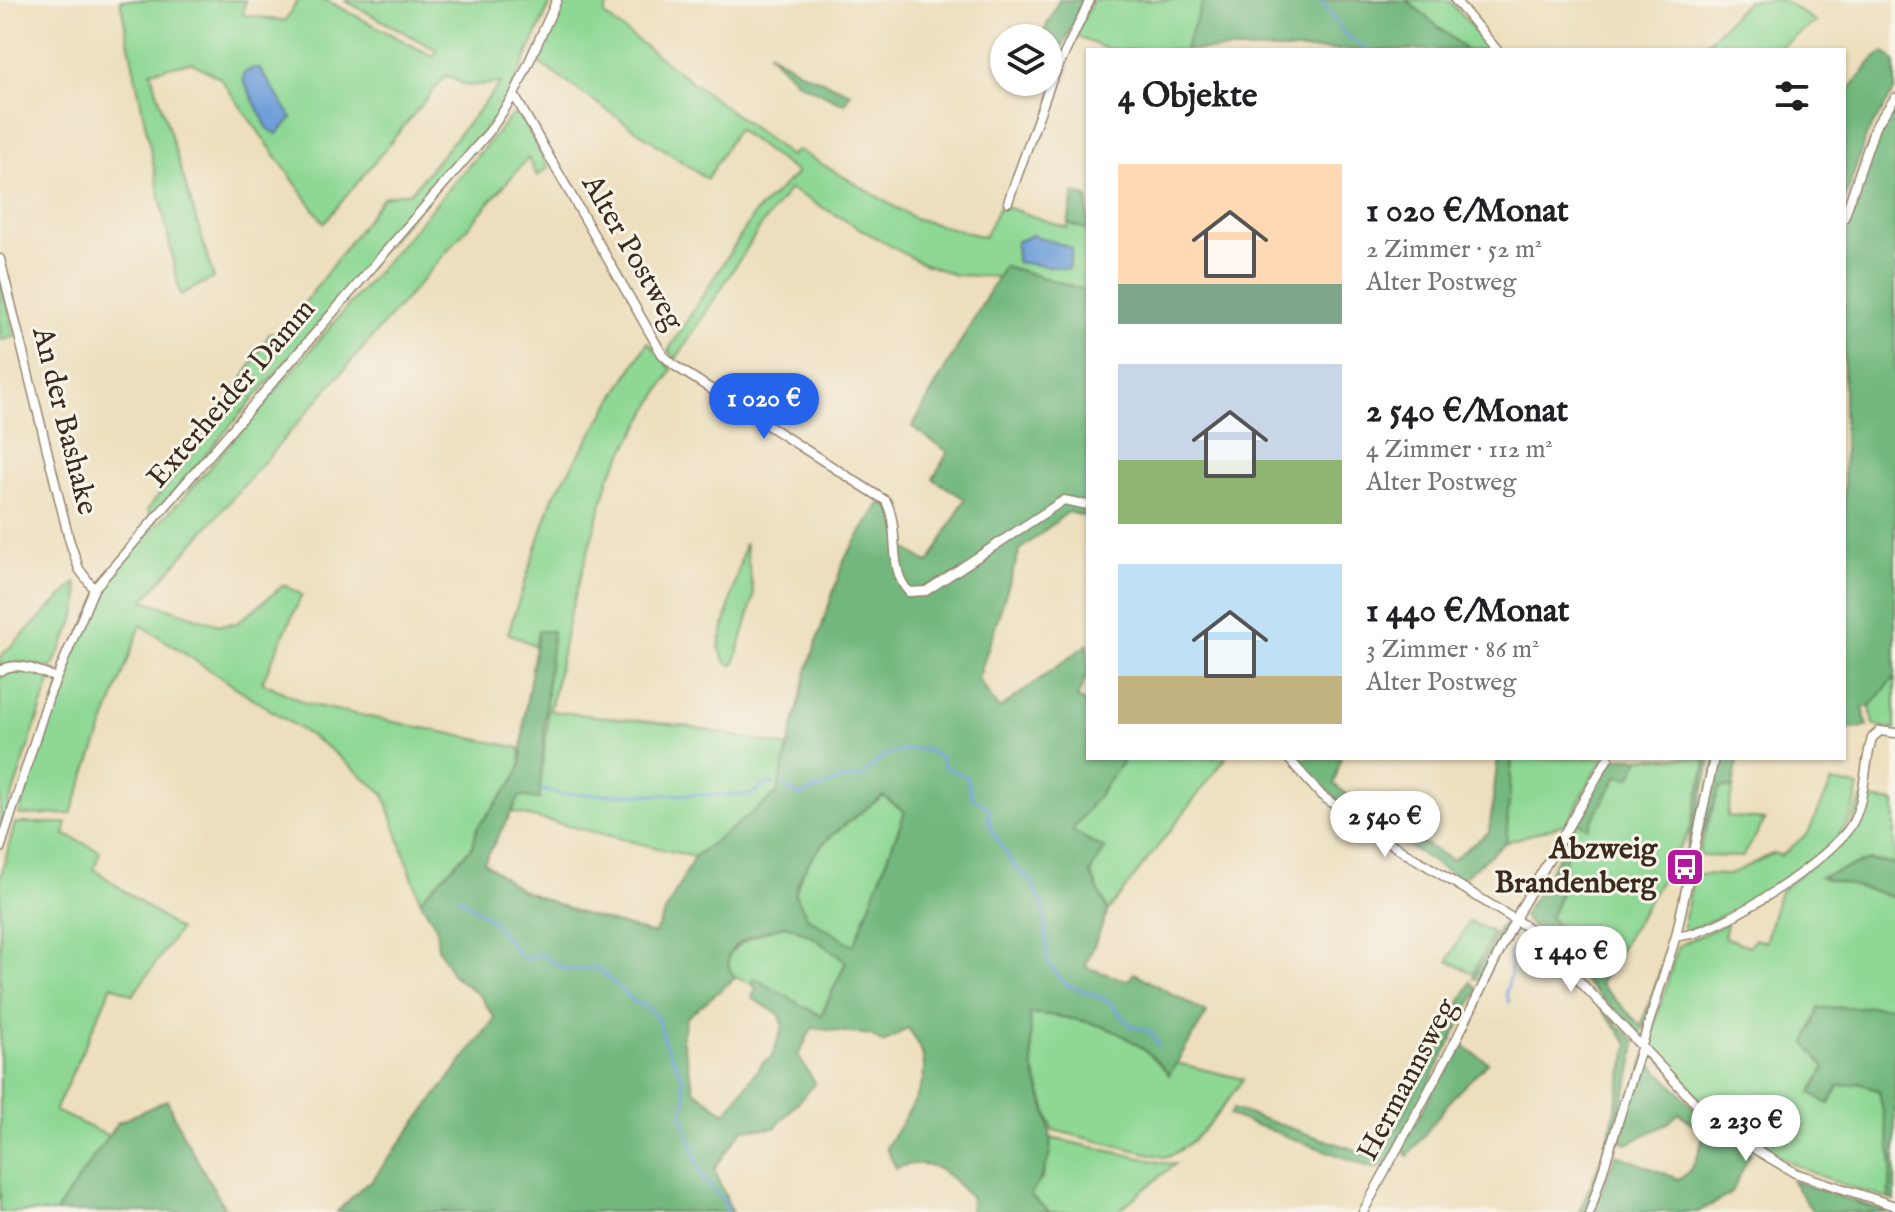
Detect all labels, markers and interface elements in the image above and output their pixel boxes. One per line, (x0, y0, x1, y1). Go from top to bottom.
map controls (990, 24, 1062, 96)
button: layers (990, 24, 1062, 96)
icon: filters (1770, 74, 1814, 118)
text: 4 Objekte (1118, 75, 1257, 118)
street label: Alter Postweg (572, 167, 692, 338)
text: 1 020 €/Monat (1366, 190, 1569, 233)
icon: home (1182, 196, 1278, 292)
text: 2 Zimmer · 52 m² (1366, 233, 1542, 266)
text: Alter Postweg (1366, 266, 1516, 299)
street label: Exterheider Damm (139, 291, 325, 497)
street label: An der Bashake (22, 322, 106, 519)
pin: 1 020 € (690, 373, 838, 441)
text: 1 020 € (727, 382, 801, 415)
text: 2 540 €/Monat (1366, 390, 1568, 433)
icon: home (1182, 396, 1278, 492)
text: 4 Zimmer · 112 m² (1366, 433, 1553, 466)
text: Alter Postweg (1366, 466, 1516, 499)
text: 1 440 €/Monat (1366, 590, 1569, 633)
icon: home (1182, 596, 1278, 692)
text: 3 Zimmer · 86 m² (1366, 633, 1539, 666)
text: Alter Postweg (1366, 666, 1516, 699)
pin: 2 540 € (1311, 791, 1459, 859)
text: 2 540 € (1348, 800, 1422, 833)
place label: Abzweig Brandenberg (1494, 831, 1659, 903)
bus stop icon: Abzweig Brandenberg (1664, 846, 1706, 888)
pin: 1 440 € (1497, 926, 1645, 994)
text: 1 440 € (1534, 935, 1608, 968)
street label: Hermannsweg (1349, 992, 1467, 1168)
pin: 2 230 € (1672, 1095, 1820, 1163)
text: 2 230 € (1709, 1104, 1783, 1137)

